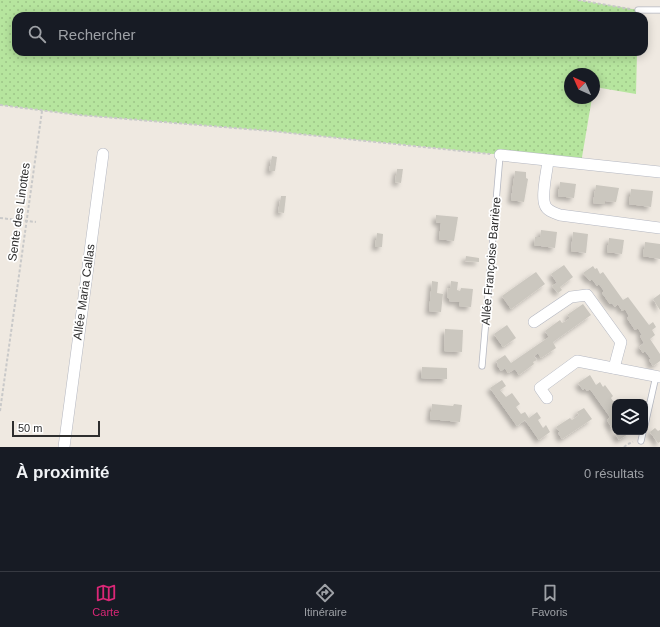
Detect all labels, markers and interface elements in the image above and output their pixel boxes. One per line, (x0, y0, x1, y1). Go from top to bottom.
search box (12, 12, 648, 56)
icon: search (26, 23, 48, 45)
text: Rechercher (58, 26, 136, 43)
north arrow (564, 68, 600, 104)
street label: Sente des Linottes (5, 162, 33, 262)
street label: Allée Françoise Barrière (478, 196, 504, 326)
street label: Allée Maria Callas (70, 243, 98, 341)
map controls (612, 399, 648, 435)
button: layers (612, 399, 648, 435)
scale bar (12, 419, 100, 438)
text: 50 m (18, 422, 42, 434)
text: À proximité (16, 463, 110, 482)
text: 0 résultats (584, 466, 644, 481)
tab: Carte (92, 582, 119, 618)
tab: Itinéraire (304, 582, 347, 618)
tab: Favoris (532, 582, 568, 618)

